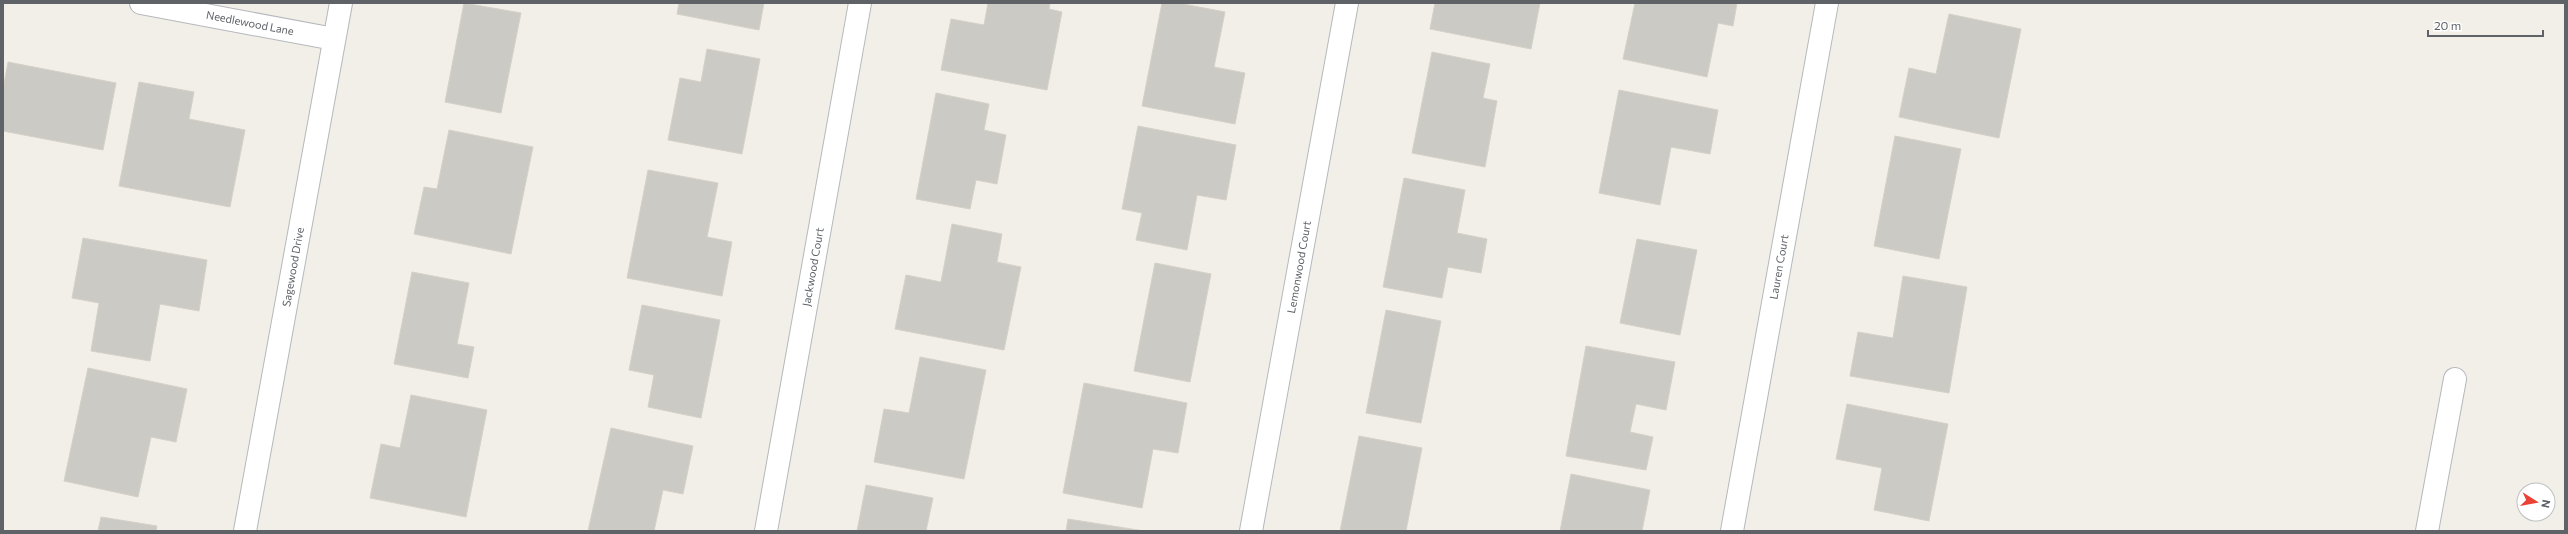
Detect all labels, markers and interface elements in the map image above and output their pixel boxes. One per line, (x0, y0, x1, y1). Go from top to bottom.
street label: Needlewood Lane (205, 8, 295, 37)
scale bar (2428, 12, 2543, 38)
text: 20 m (2434, 18, 2461, 32)
street label: Lemonwood Court (1284, 219, 1313, 314)
street label: Sagewood Drive (279, 226, 306, 308)
street label: Jackwood Court (799, 226, 827, 307)
street label: Lauren Court (1766, 233, 1791, 300)
north arrow (2516, 482, 2556, 522)
text: N (2539, 499, 2553, 509)

